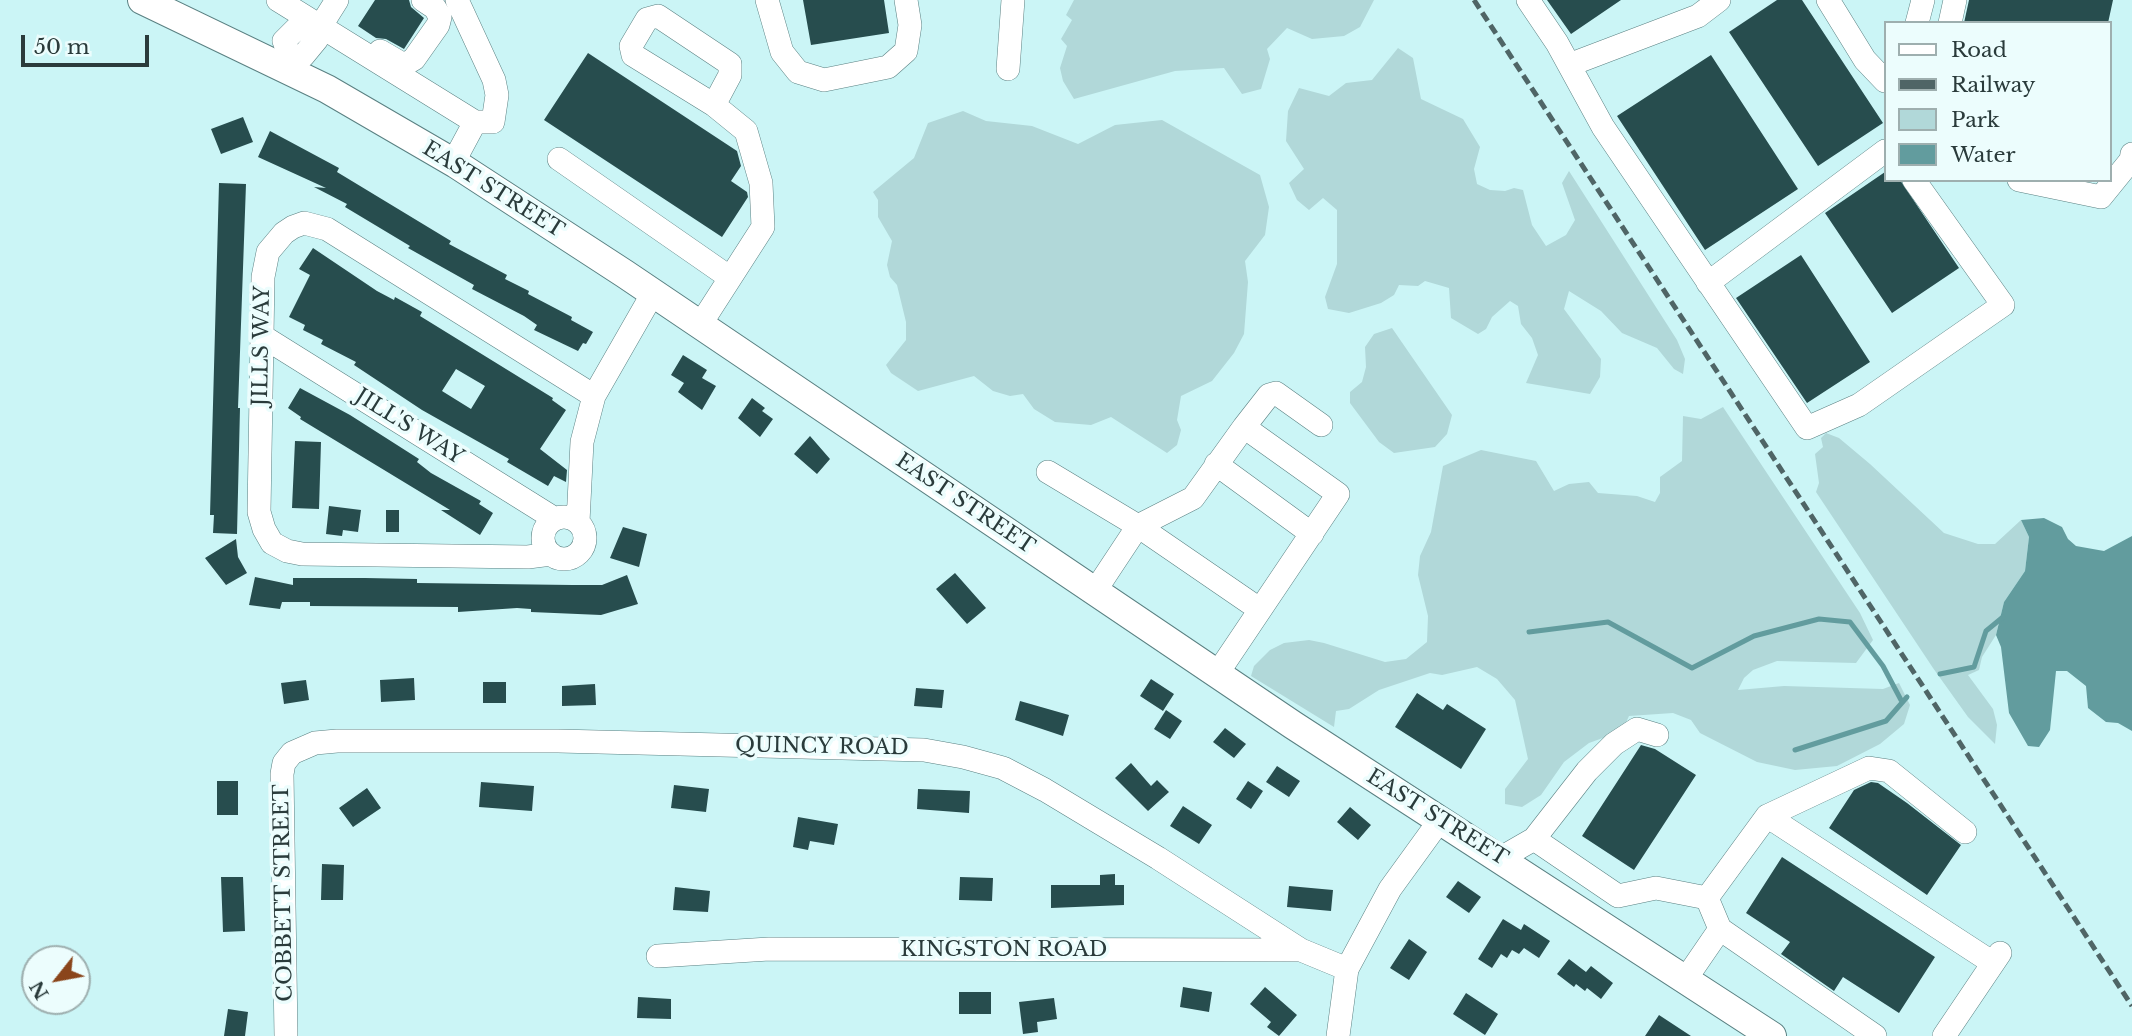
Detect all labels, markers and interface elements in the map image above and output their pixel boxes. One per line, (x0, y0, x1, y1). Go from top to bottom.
scale bar (24, 21, 152, 65)
legend (1884, 21, 2111, 182)
text: 50 m (34, 34, 89, 60)
text: Road (1951, 37, 2007, 63)
text: Railway (1951, 72, 2035, 98)
text: Park (1951, 107, 2000, 133)
street label: EAST STREET (418, 136, 568, 244)
text: Water (1951, 142, 2015, 168)
street label: JILLS WAY (248, 286, 276, 406)
street label: JILL'S WAY (350, 384, 468, 470)
street label: EAST STREET (891, 448, 1039, 560)
street label: QUINCY ROAD (735, 733, 909, 761)
street label: EAST STREET (1362, 764, 1512, 872)
street label: COBBETT STREET (270, 784, 298, 1002)
street label: KINGSTON ROAD (901, 937, 1107, 963)
north arrow (21, 945, 91, 1015)
text: N (25, 976, 54, 1004)

